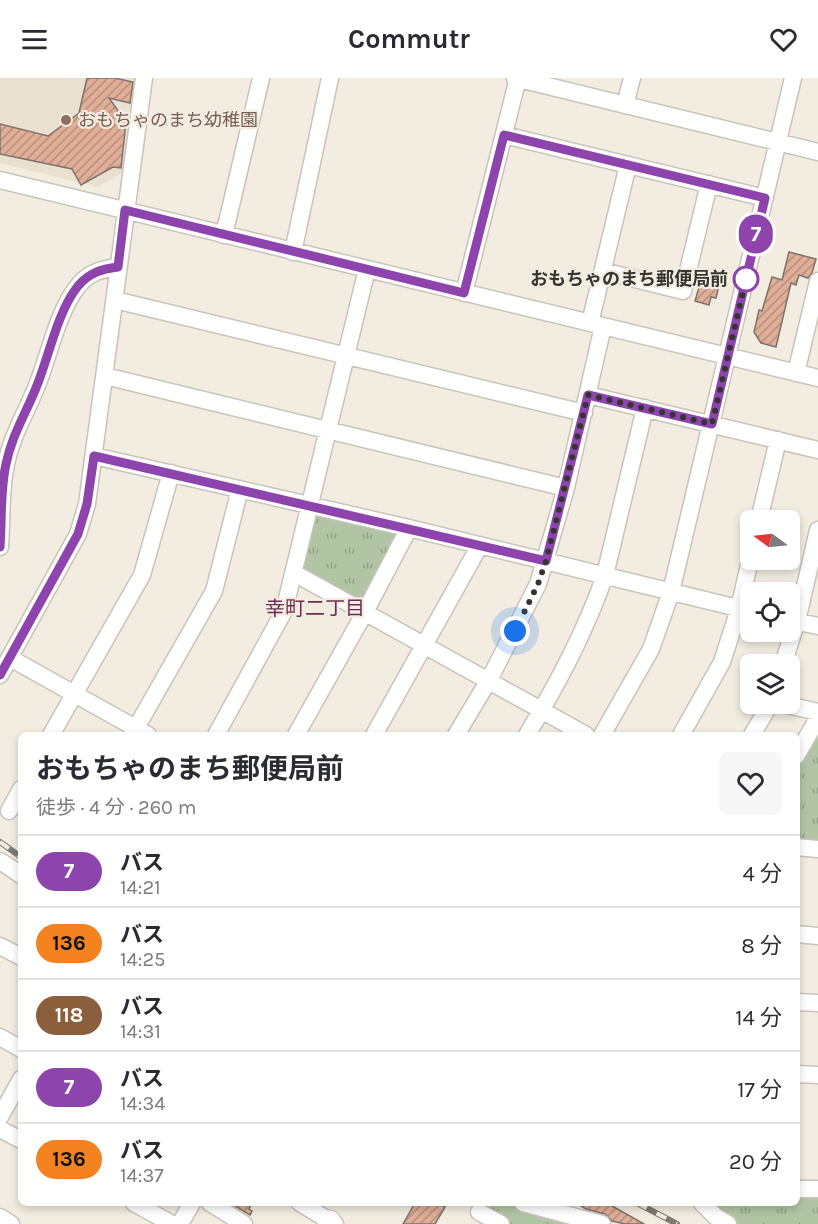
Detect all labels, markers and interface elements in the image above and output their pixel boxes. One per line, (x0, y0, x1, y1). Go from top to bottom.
icon: menu (18, 23, 51, 56)
text: Commutr (348, 23, 470, 55)
icon: heart (767, 23, 800, 56)
place label: おもちゃのまち幼稚園 (78, 109, 258, 131)
marker: おもちゃのまち幼稚園 (59, 113, 73, 127)
line badge: 7 (736, 214, 776, 254)
text: 7 (751, 222, 761, 246)
marker: おもちゃのまち郵便局前 (733, 266, 759, 292)
place label: おもちゃのまち郵便局前 (530, 268, 728, 290)
north arrow (740, 510, 800, 570)
map controls (740, 510, 800, 714)
button: locate (740, 582, 800, 642)
district label: 幸町二丁目 (265, 597, 365, 620)
your location (500, 616, 530, 646)
button: layers (740, 654, 800, 714)
text: おもちゃのまち郵便局前 (36, 752, 344, 785)
button: heart (719, 752, 782, 815)
text: 徒歩 · 4 分 · 260 m (36, 796, 196, 819)
text: バス (120, 850, 164, 876)
text: 7 (64, 859, 74, 883)
text: 4 分 (742, 861, 782, 887)
text: 14:21 (120, 876, 161, 899)
text: バス (120, 922, 164, 948)
text: 136 (52, 931, 86, 955)
text: 8 分 (741, 933, 782, 959)
text: 14:25 (120, 948, 165, 971)
text: バス (120, 994, 164, 1020)
text: 118 (55, 1003, 83, 1027)
text: 14 分 (735, 1005, 782, 1031)
text: 14:31 (120, 1020, 161, 1043)
text: バス (120, 1066, 164, 1092)
text: 7 (64, 1075, 74, 1099)
text: 17 分 (737, 1077, 782, 1103)
text: 14:34 (120, 1092, 165, 1115)
text: バス (120, 1138, 164, 1164)
text: 136 (52, 1147, 86, 1171)
text: 20 分 (729, 1149, 782, 1175)
text: 14:37 (120, 1164, 164, 1187)

